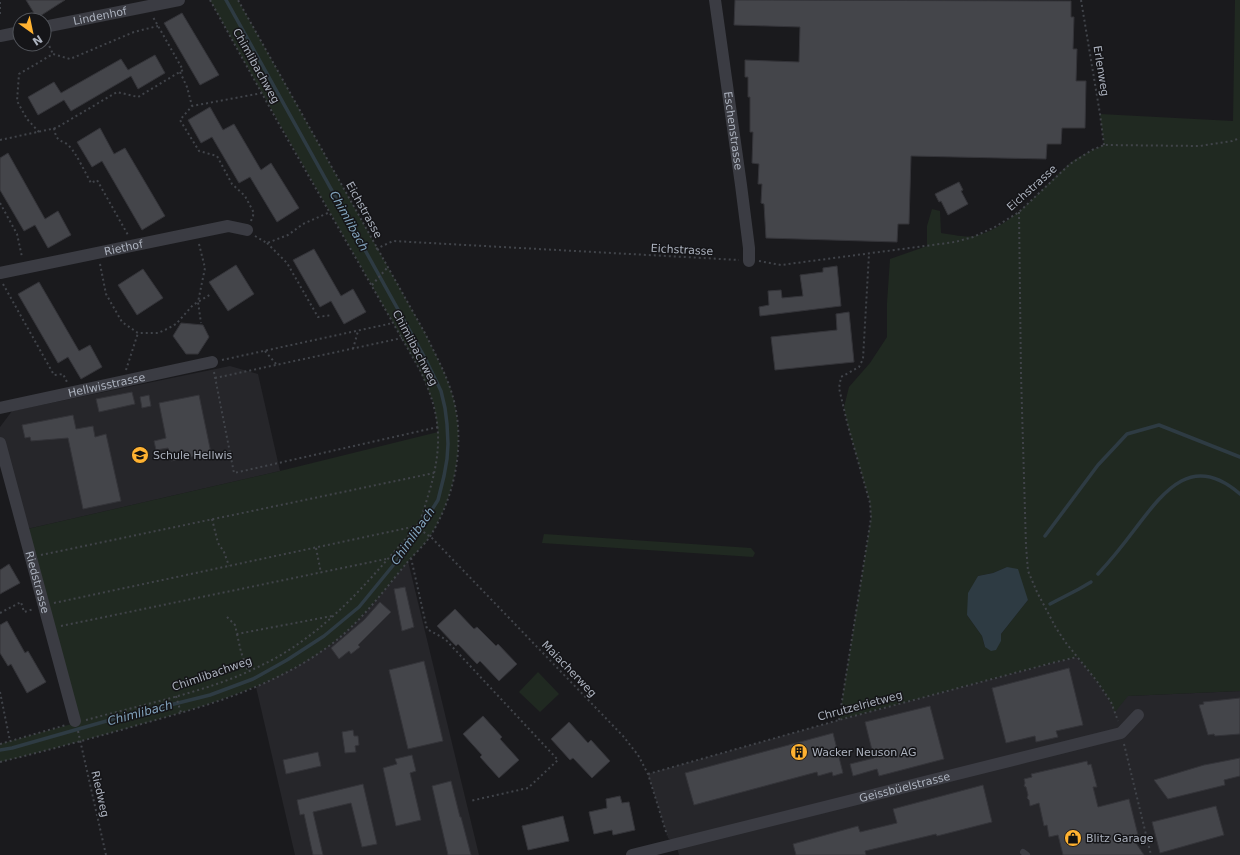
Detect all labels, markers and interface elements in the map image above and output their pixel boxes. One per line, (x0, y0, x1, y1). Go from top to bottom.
street label: Lindenhof (72, 4, 129, 28)
north arrow (12, 12, 52, 52)
street label: Chimlibachweg (230, 26, 282, 106)
text: N (30, 32, 45, 48)
street label: Erlenweg (1091, 45, 1111, 97)
street label: Eschenstrasse (721, 91, 745, 171)
street label: Eichstrasse (1004, 162, 1060, 214)
street label: Eichstrasse (343, 179, 385, 241)
water label: Chimlibach (327, 188, 371, 254)
street label: Riethof (103, 237, 145, 258)
street label: Eichstrasse (650, 242, 714, 258)
street label: Chimlibachweg (390, 308, 440, 388)
street label: Hellwisstrasse (67, 370, 147, 400)
school or university icon: Schule Hellwis (130, 445, 150, 465)
place label: Schule Hellwis (153, 449, 232, 462)
water label: Chimlibach (388, 505, 438, 567)
street label: Riedstrasse (23, 549, 52, 615)
street label: Maiacherweg (539, 638, 599, 700)
street label: Chimlibachweg (170, 654, 254, 694)
street label: Chrutzelrietweg (816, 688, 904, 724)
water label: Chimlibach (106, 698, 174, 728)
building icon: Wacker Neuson AG (789, 742, 809, 762)
place label: Wacker Neuson AG (812, 746, 916, 759)
street label: Geissbüelstrasse (858, 769, 952, 805)
street label: Riedweg (88, 770, 112, 818)
shop icon: Blitz Garage (1063, 828, 1083, 848)
place label: Blitz Garage (1086, 832, 1154, 845)

